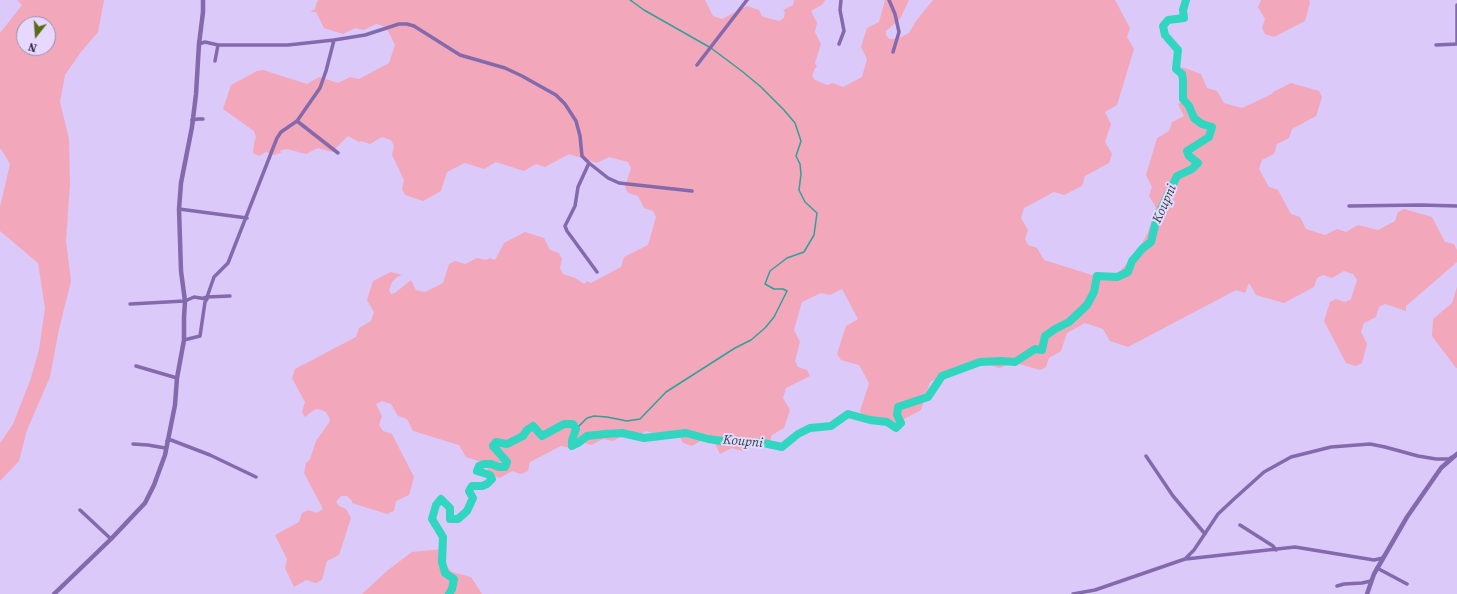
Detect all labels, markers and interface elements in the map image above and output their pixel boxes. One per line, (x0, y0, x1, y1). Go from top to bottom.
north arrow (16, 16, 56, 56)
text: N (27, 39, 39, 55)
water label: Koupni (1150, 182, 1180, 226)
water label: Koupni (722, 432, 764, 452)

